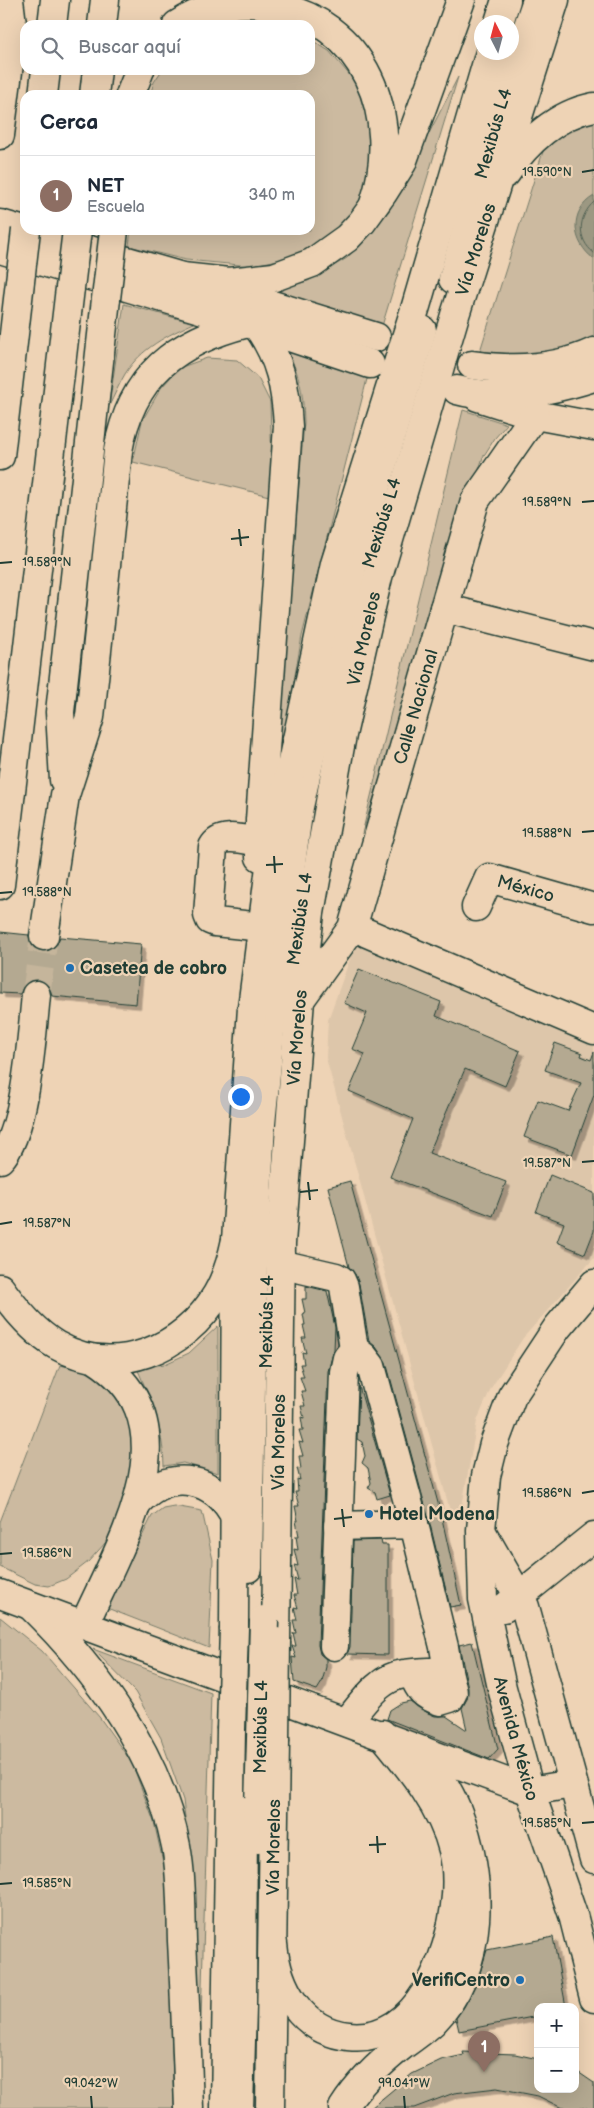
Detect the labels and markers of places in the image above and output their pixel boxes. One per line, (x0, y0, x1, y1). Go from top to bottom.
place label: Casetea de cobro (80, 958, 227, 979)
marker: Casetea de cobro (64, 962, 76, 974)
place label: Hotel Modena (379, 1504, 495, 1525)
marker: Hotel Modena (363, 1508, 375, 1520)
place label: VerifiCentro (412, 1970, 510, 1991)
marker: VerifiCentro (514, 1974, 526, 1986)
pin: 1 (468, 2031, 500, 2072)

